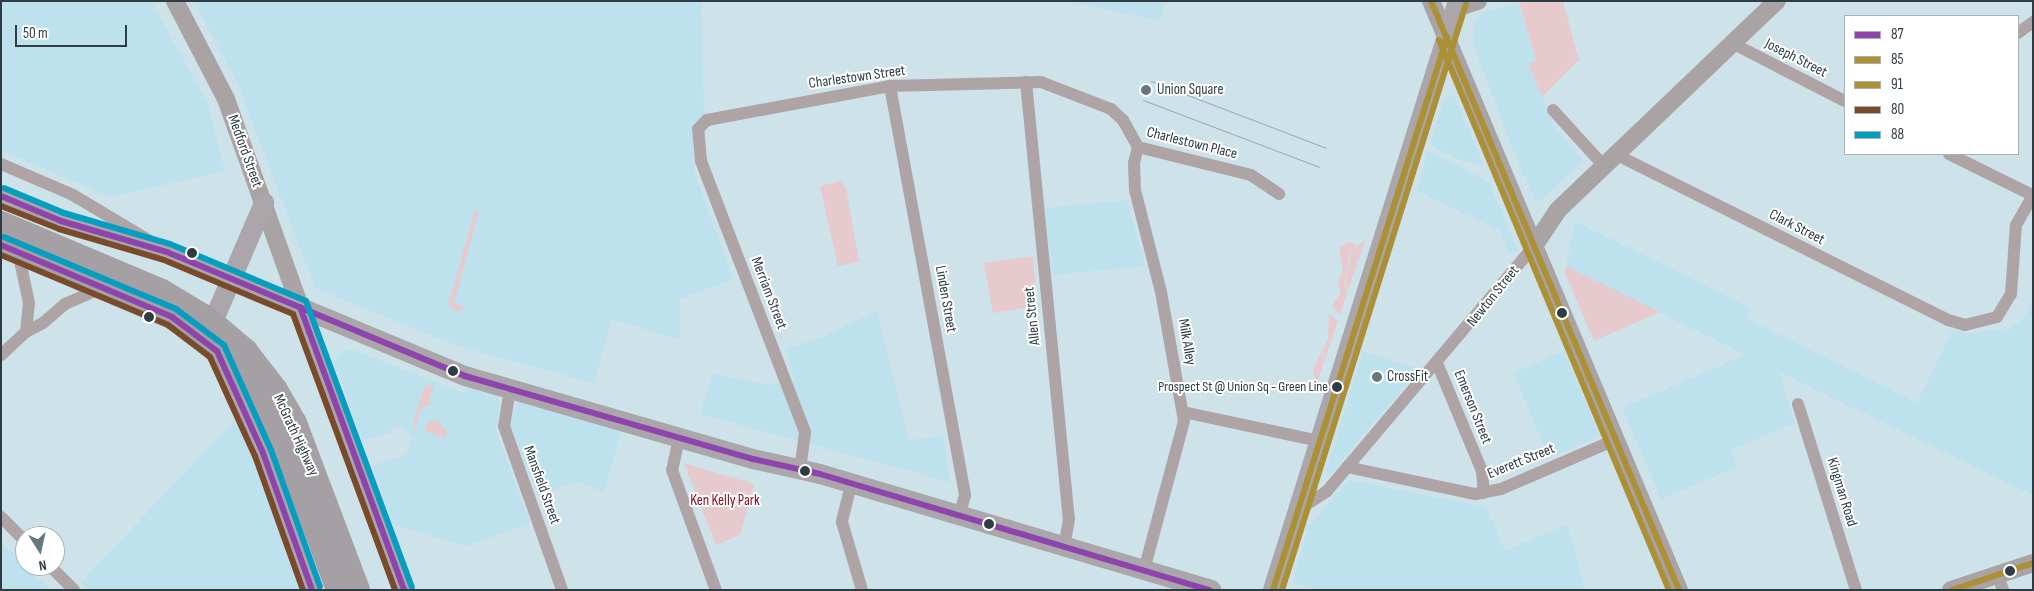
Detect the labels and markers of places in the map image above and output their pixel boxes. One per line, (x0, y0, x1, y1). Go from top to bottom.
place label: Union Square (1157, 81, 1223, 99)
marker: Union Square (1139, 83, 1153, 97)
unlabelled marker (187, 248, 197, 258)
unlabelled marker (1557, 308, 1567, 318)
unlabelled marker (144, 312, 154, 322)
unlabelled marker (448, 366, 458, 376)
place label: CrossFit (1387, 368, 1428, 386)
marker: CrossFit (1371, 371, 1383, 383)
place label: Prospect St @ Union Sq - Green Line (1158, 379, 1328, 395)
marker: Prospect St @ Union Sq - Green Line (1332, 382, 1342, 392)
unlabelled marker (800, 466, 810, 476)
unlabelled marker (984, 519, 994, 529)
unlabelled marker (2005, 566, 2015, 576)

